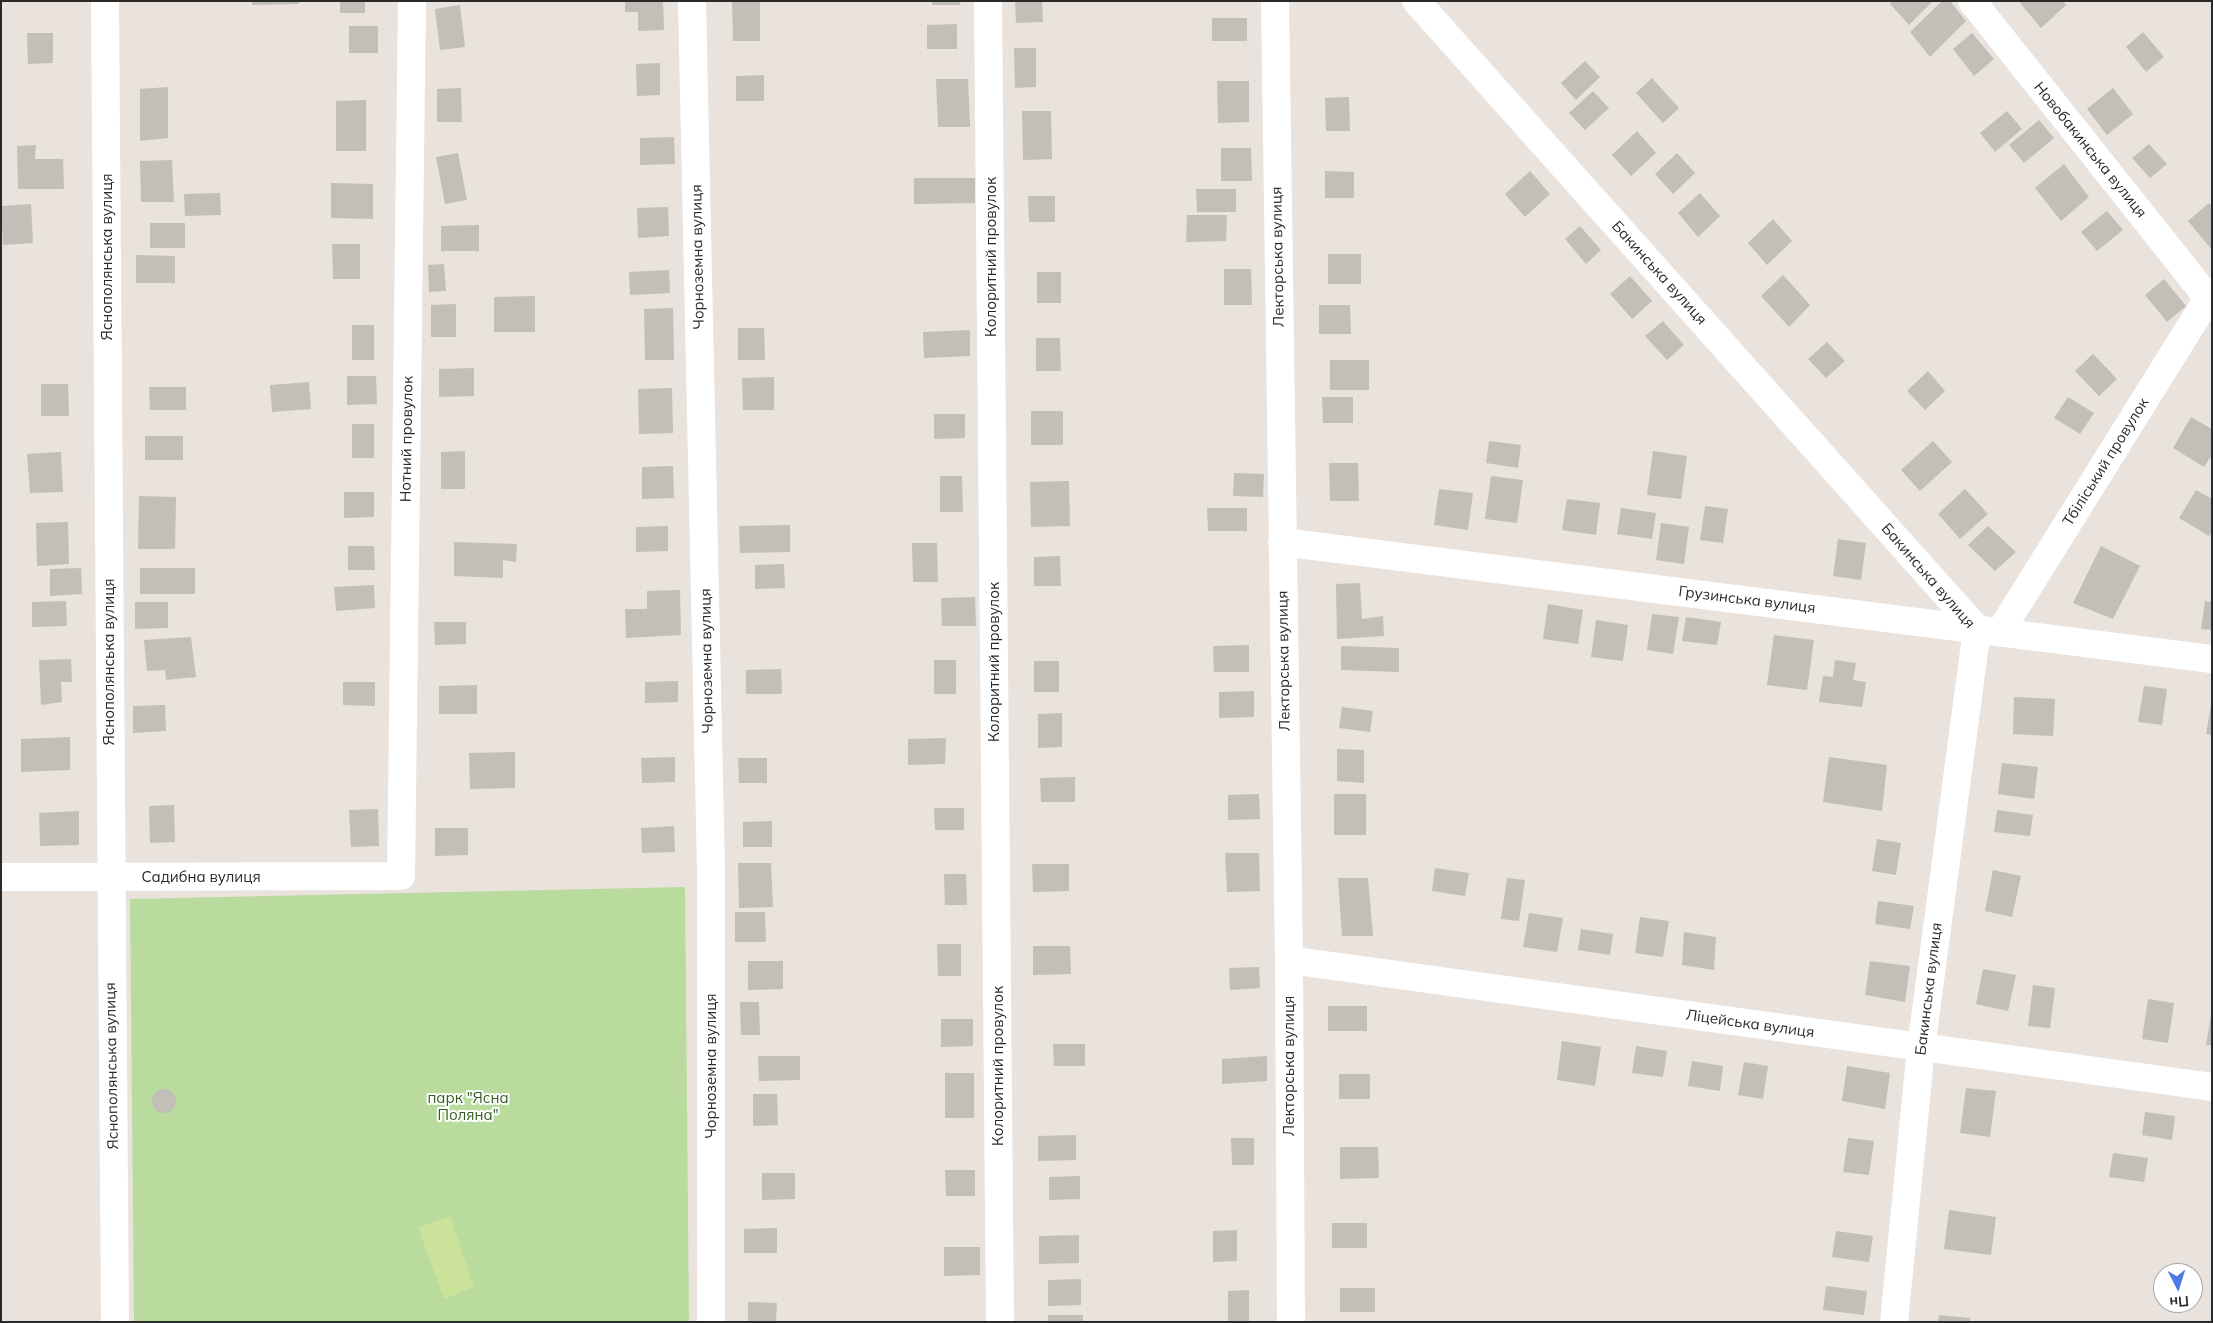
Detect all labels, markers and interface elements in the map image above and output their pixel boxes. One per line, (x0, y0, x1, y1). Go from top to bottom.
street label: Новобакинська вулиця (2030, 79, 2150, 221)
street label: Яснополянська вулиця (98, 173, 116, 341)
street label: Колоритний провулок (982, 177, 1000, 337)
street label: Чорноземна вулиця (688, 184, 708, 330)
street label: Лекторська вулиця (1268, 187, 1288, 327)
street label: Бакинська вулиця (1608, 217, 1710, 329)
street label: Нотний провулок (397, 376, 417, 502)
street label: Тбіліський провулок (2059, 395, 2153, 529)
street label: Бакинська вулиця (1877, 520, 1979, 632)
street label: Яснополянська вулиця (100, 578, 118, 746)
street label: Колоритний провулок (985, 582, 1003, 742)
street label: Грузинська вулиця (1677, 583, 1817, 617)
street label: Чорноземна вулиця (697, 588, 717, 734)
street label: Лекторська вулиця (1274, 591, 1294, 731)
street label: Садибна вулиця (141, 868, 261, 886)
street label: Бакинська вулиця (1912, 922, 1946, 1056)
street label: Яснополянська вулиця (102, 982, 122, 1150)
street label: Колоритний провулок (989, 986, 1007, 1146)
street label: Чорноземна вулиця (702, 993, 720, 1139)
street label: Лекторська вулиця (1280, 996, 1298, 1136)
street label: Ліцейська вулиця (1685, 1006, 1815, 1042)
park label: парк "Ясна Поляна" (427, 1089, 509, 1124)
north arrow (2153, 1263, 2203, 1313)
text: Пн (2169, 1292, 2190, 1312)

